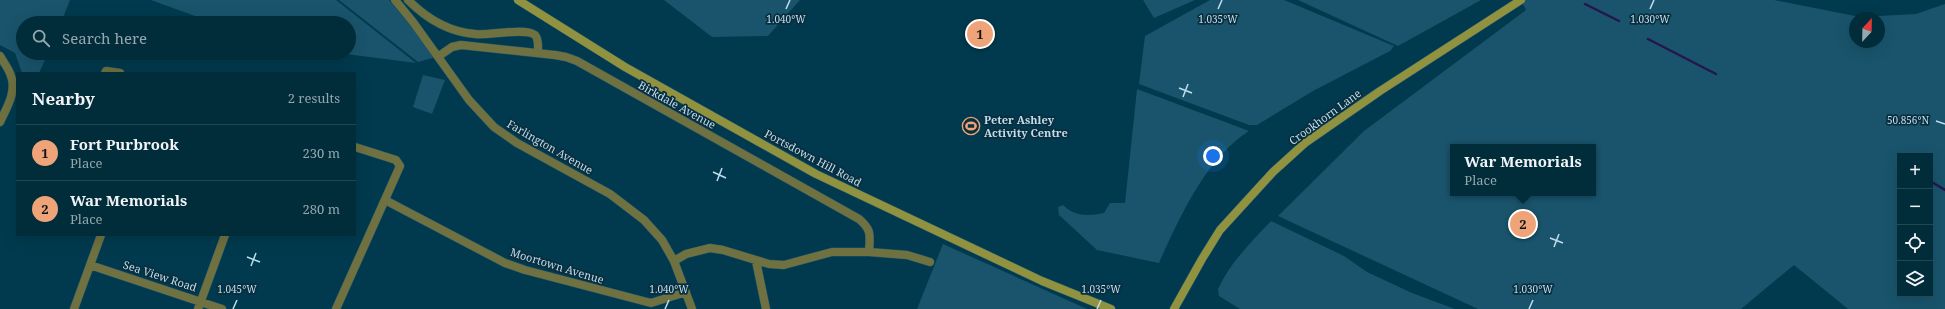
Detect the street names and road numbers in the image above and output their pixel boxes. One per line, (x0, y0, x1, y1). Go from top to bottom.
street label: Birkdale Avenue (636, 77, 719, 132)
street label: Crookhorn Lane (1286, 85, 1364, 148)
street label: Farlington Avenue (505, 116, 596, 177)
street label: Portsdown Hill Road (762, 126, 865, 190)
street label: Moortown Avenue (508, 244, 606, 287)
street label: Sea View Road (121, 257, 199, 295)

